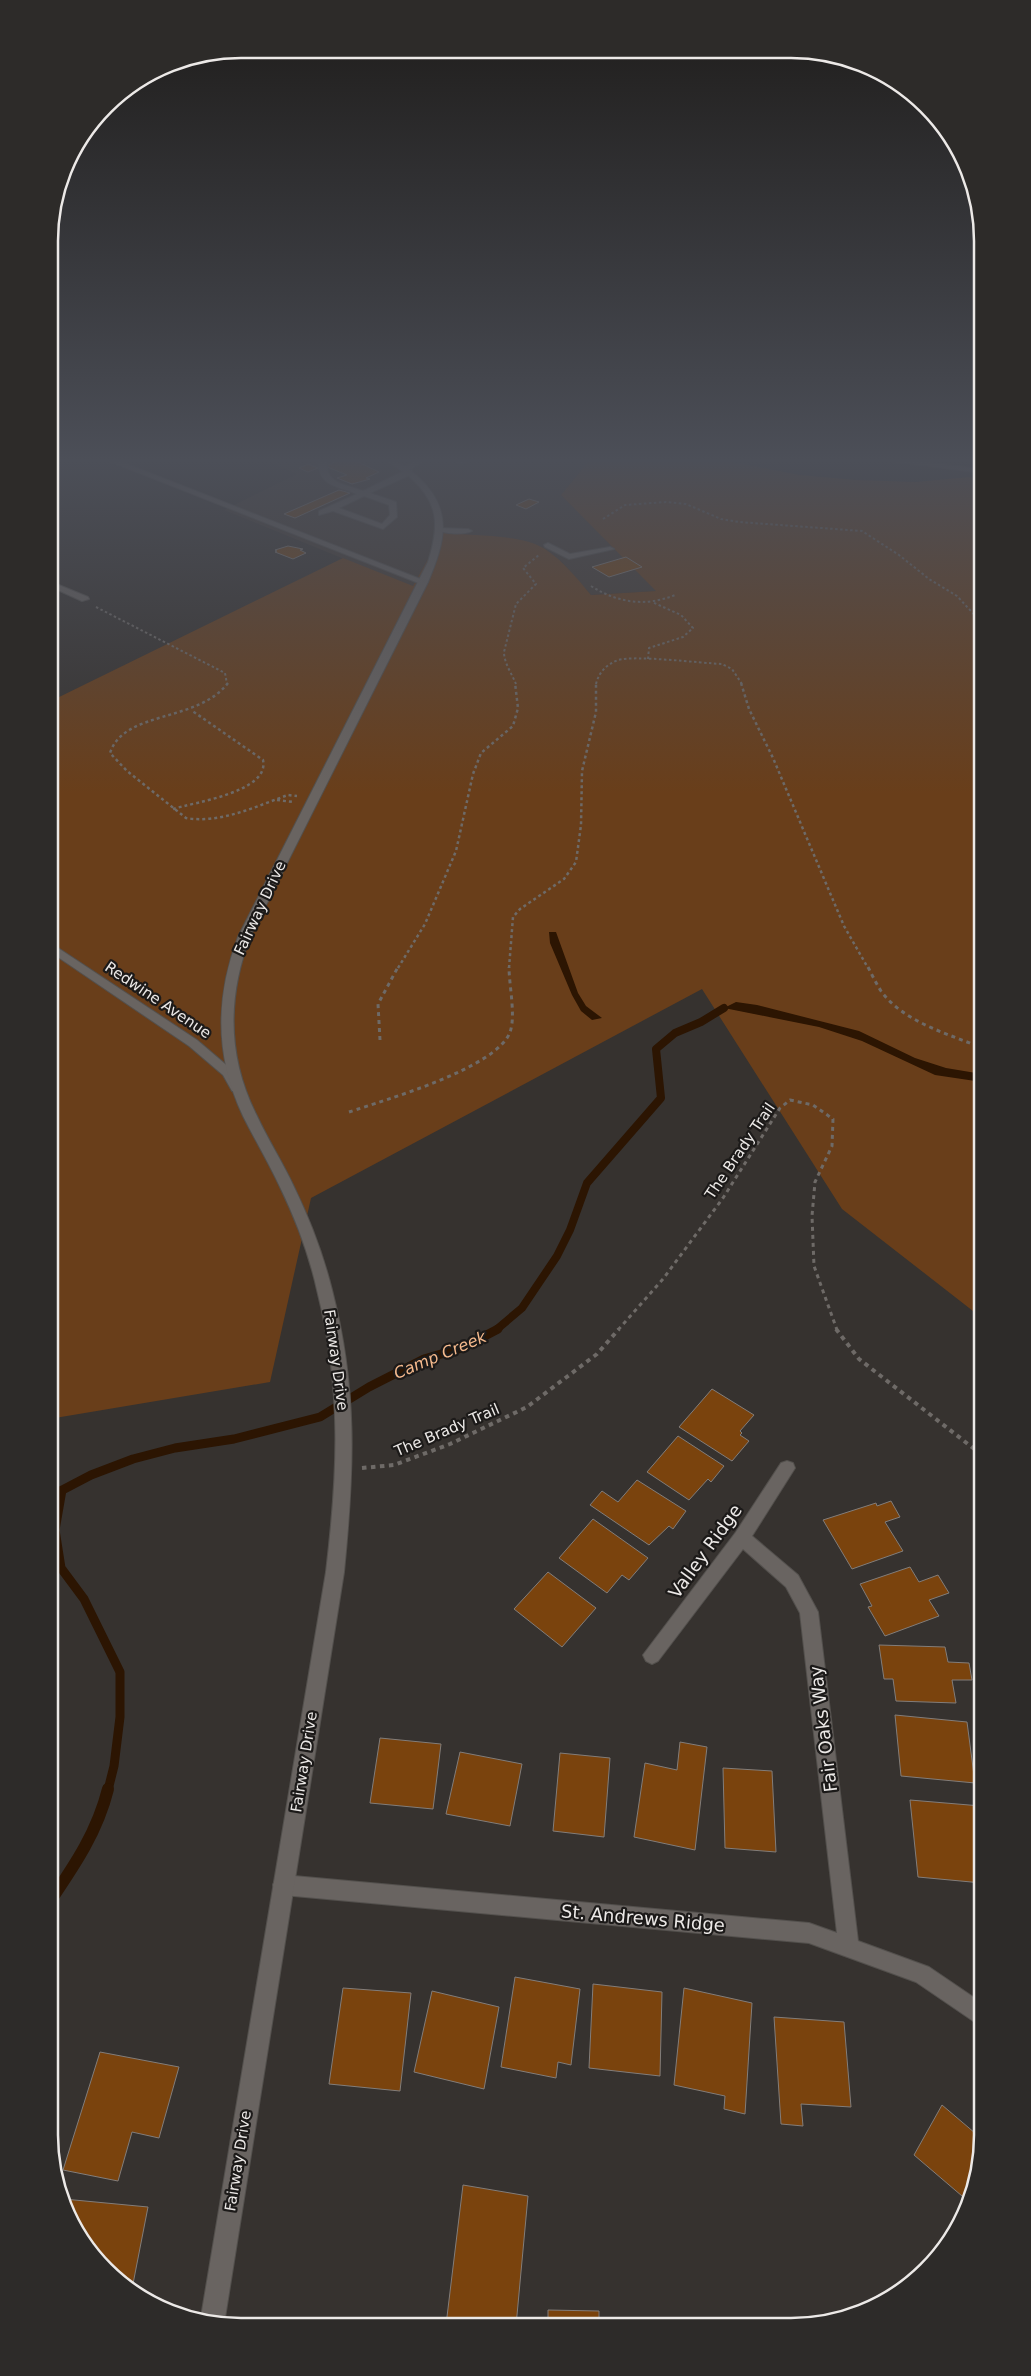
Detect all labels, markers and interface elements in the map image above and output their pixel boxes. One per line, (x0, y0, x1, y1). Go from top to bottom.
street label: Fairway Drive (230, 858, 290, 958)
street label: Redwine Avenue (101, 958, 215, 1042)
street label: The Brady Trail (701, 1099, 779, 1203)
street label: Fairway Drive (320, 1308, 352, 1412)
water label: Camp Creek (391, 1327, 490, 1383)
street label: The Brady Trail (391, 1400, 502, 1461)
street label: Valley Ridge (664, 1500, 746, 1602)
street label: Fair Oaks Way (805, 1664, 841, 1793)
street label: Fairway Drive (287, 1710, 321, 1814)
street label: St. Andrews Ridge (560, 1900, 726, 1936)
street label: Fairway Drive (221, 2109, 255, 2213)

